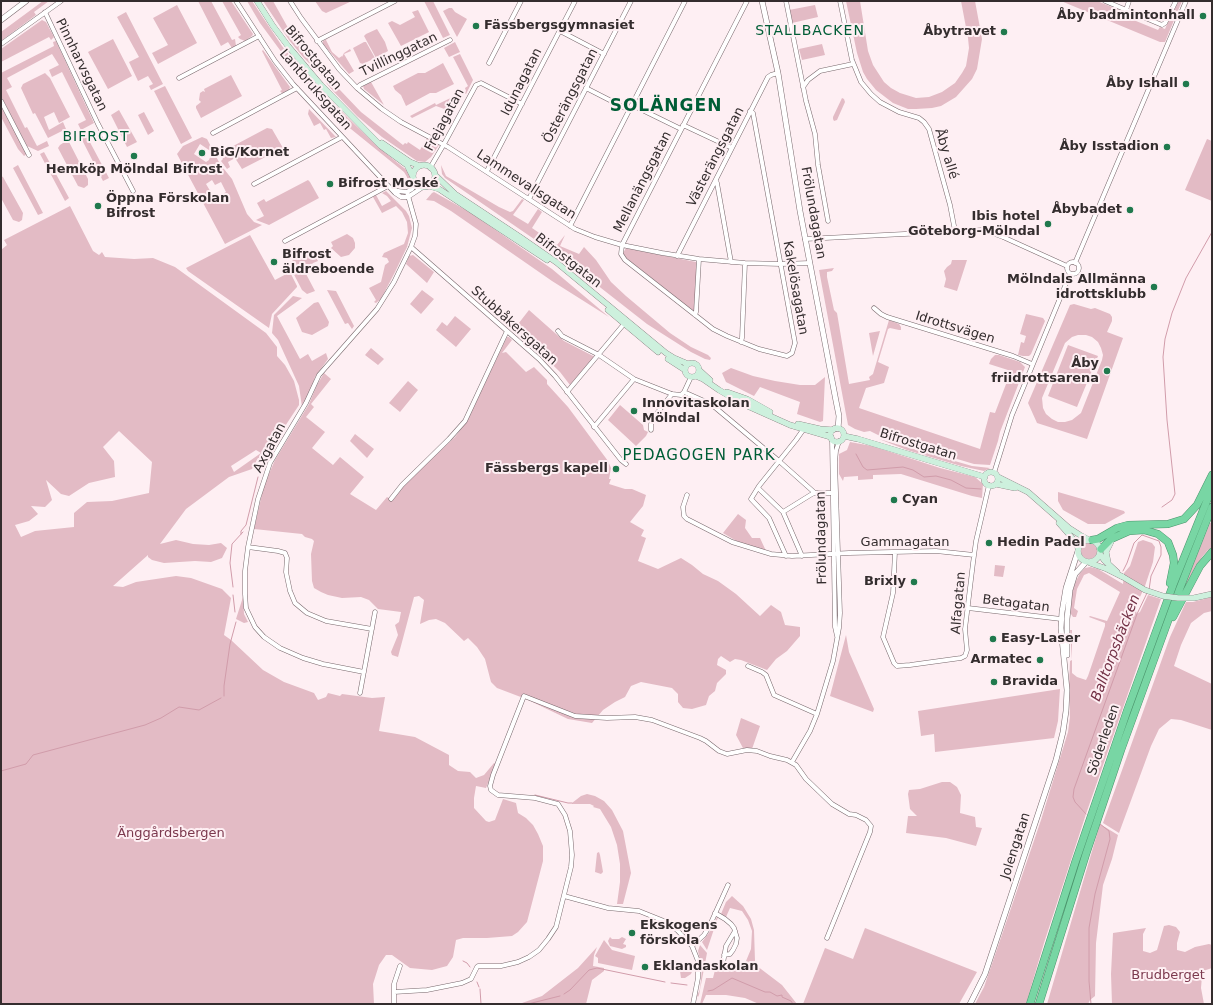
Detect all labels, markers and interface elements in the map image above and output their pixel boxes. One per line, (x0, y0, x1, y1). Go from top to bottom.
place label: Åby badmintonhall (1057, 8, 1195, 24)
marker: Åby badmintonhall (1198, 11, 1208, 21)
street label: Pinnharvsgatan (52, 16, 110, 114)
place label: Fässbergsgymnasiet (484, 18, 635, 34)
marker: Fässbergsgymnasiet (471, 21, 481, 31)
street label: Bifrostgatan (281, 23, 345, 93)
district label: STALLBACKEN (755, 23, 865, 39)
place label: Åbytravet (923, 24, 996, 40)
marker: Åbytravet (999, 27, 1009, 37)
street label: Tvillinggatan (358, 30, 440, 80)
street label: Idunagatan (498, 45, 546, 119)
street label: Lantbruksgatan (276, 46, 354, 134)
street label: Österängsgatan (540, 46, 602, 146)
place label: Åby Ishall (1106, 76, 1178, 92)
marker: Åby Ishall (1181, 79, 1191, 89)
street label: Frejagatan (422, 86, 468, 154)
district label: SOLÄNGEN (610, 97, 722, 117)
street label: Västerängsgatan (684, 105, 748, 209)
street label: Åby allé (931, 127, 961, 181)
district label: BIFROST (63, 129, 129, 145)
street label: Mellanängsgatan (611, 129, 675, 235)
place label: Åby Isstadion (1059, 139, 1159, 155)
marker: Åby Isstadion (1162, 142, 1172, 152)
place label: BiG/Kornet (210, 145, 289, 161)
street label: Lammevallsgatan (473, 147, 579, 223)
marker: BiG/Kornet (197, 148, 207, 158)
marker: Hemköp Mölndal Bifrost (129, 151, 139, 161)
place label: Hemköp Mölndal Bifrost (46, 162, 222, 178)
street label: Frölundagatan (797, 166, 829, 260)
place label: Bifrost Moské (338, 176, 439, 192)
marker: Bifrost Moské (325, 179, 335, 189)
place label: Öppna Förskolan Bifrost (106, 191, 229, 222)
marker: Öppna Förskolan Bifrost (93, 201, 103, 211)
place label: Åbybadet (1052, 202, 1122, 218)
marker: Åbybadet (1125, 205, 1135, 215)
place label: Ibis hotel Göteborg-Mölndal (908, 209, 1040, 240)
marker: Ibis hotel Göteborg-Mölndal (1043, 219, 1053, 229)
street label: Bifrostgatan (532, 230, 604, 292)
street label: Kakelösagatan (779, 240, 811, 336)
place label: Bifrost äldreboende (282, 247, 374, 278)
marker: Bifrost äldreboende (269, 257, 279, 267)
place label: Mölndals Allmänna idrottsklubb (1007, 272, 1146, 303)
marker: Mölndals Allmänna idrottsklubb (1149, 282, 1159, 292)
street label: Stubbåkersgatan (468, 283, 560, 369)
street label: Idrottsvägen (913, 309, 997, 347)
place label: Åby friidrottsarena (991, 356, 1099, 387)
marker: Åby friidrottsarena (1102, 366, 1112, 376)
place label: Innovitaskolan Mölndal (642, 396, 750, 427)
marker: Innovitaskolan Mölndal (629, 406, 639, 416)
street label: Axgatan (250, 420, 290, 476)
street label: Bifrostgatan (878, 426, 958, 464)
district label: PEDAGOGEN PARK (623, 447, 775, 465)
place label: Fässbergs kapell (485, 461, 608, 477)
marker: Fässbergs kapell (611, 464, 621, 474)
street label: Frölundagatan (813, 491, 831, 585)
place label: Cyan (902, 492, 938, 508)
marker: Cyan (889, 495, 899, 505)
street label: Gammagatan (861, 535, 949, 551)
place label: Hedin Padel (997, 535, 1085, 551)
marker: Hedin Padel (984, 538, 994, 548)
street label: Alfagatan (949, 571, 969, 635)
place label: Brixly (864, 574, 906, 590)
marker: Brixly (909, 577, 919, 587)
street label: Betagatan (982, 592, 1050, 616)
water label: Balltorpsbäcken (1088, 592, 1144, 704)
place label: Easy-Laser (1001, 631, 1080, 647)
marker: Easy-Laser (988, 634, 998, 644)
place label: Armatec (970, 652, 1032, 668)
marker: Armatec (1035, 655, 1045, 665)
place label: Bravida (1002, 674, 1058, 690)
marker: Bravida (989, 677, 999, 687)
street label: Söderleden (1085, 703, 1123, 777)
street label: Jolengatan (998, 811, 1034, 881)
park label: Änggårdsbergen (117, 826, 225, 842)
place label: Ekskogens förskola (640, 918, 718, 949)
marker: Ekskogens förskola (627, 928, 637, 938)
place label: Eklandaskolan (653, 959, 759, 975)
marker: Eklandaskolan (640, 962, 650, 972)
park label: Brudberget (1131, 968, 1205, 984)

